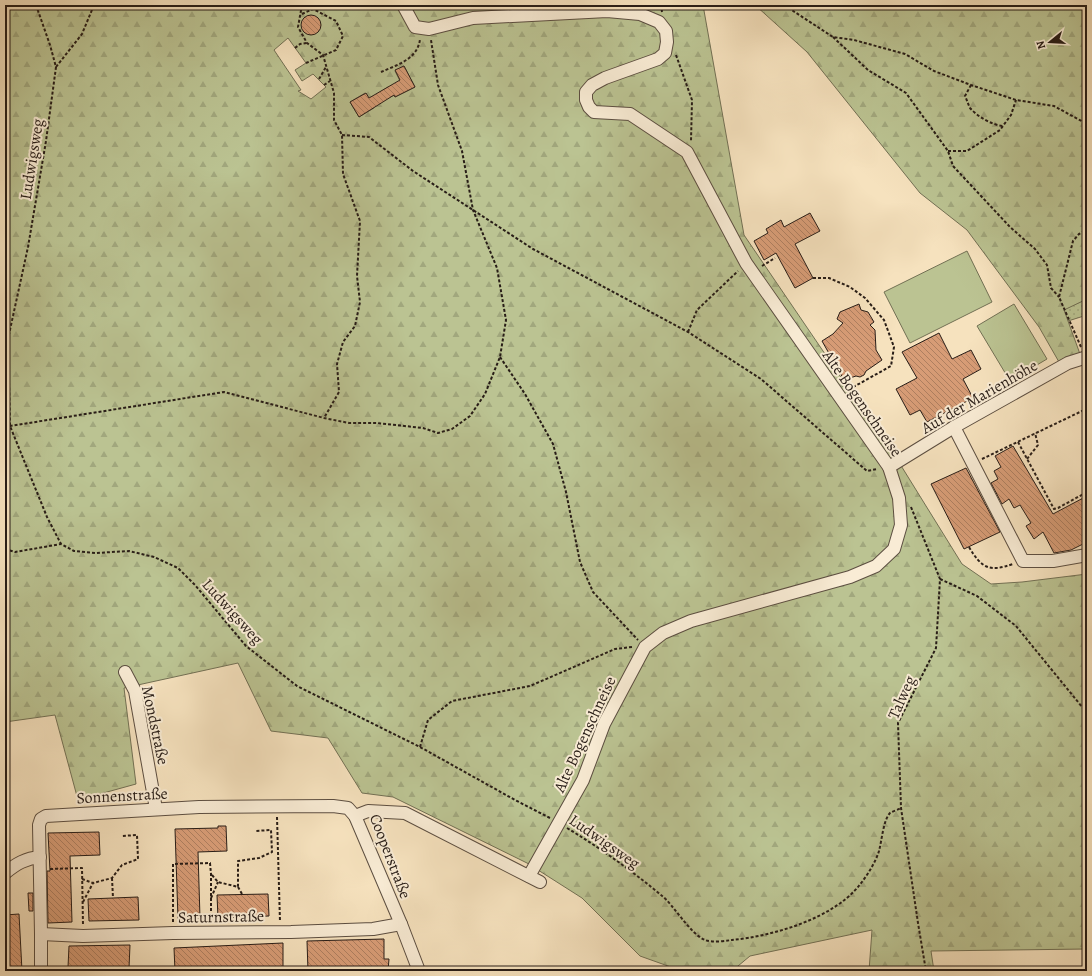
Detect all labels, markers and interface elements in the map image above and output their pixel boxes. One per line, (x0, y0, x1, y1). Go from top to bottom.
north arrow (1030, 22, 1070, 62)
text: N (1033, 39, 1049, 51)
street label: Ludwigsweg (15, 117, 49, 201)
street label: Alte Bogenschneise (817, 345, 907, 461)
street label: Auf der Marienhöhe (916, 355, 1042, 440)
street label: Ludwigsweg (197, 574, 268, 649)
street label: Talweg (883, 672, 921, 723)
street label: Alte Bogenschneise (548, 673, 621, 797)
street label: Mondstraße (136, 684, 174, 767)
street label: Sonnenstraße (76, 783, 168, 809)
street label: Ludwigsweg (565, 809, 644, 874)
street label: Cooperstraße (364, 811, 416, 902)
street label: Saturnstraße (178, 905, 264, 929)

